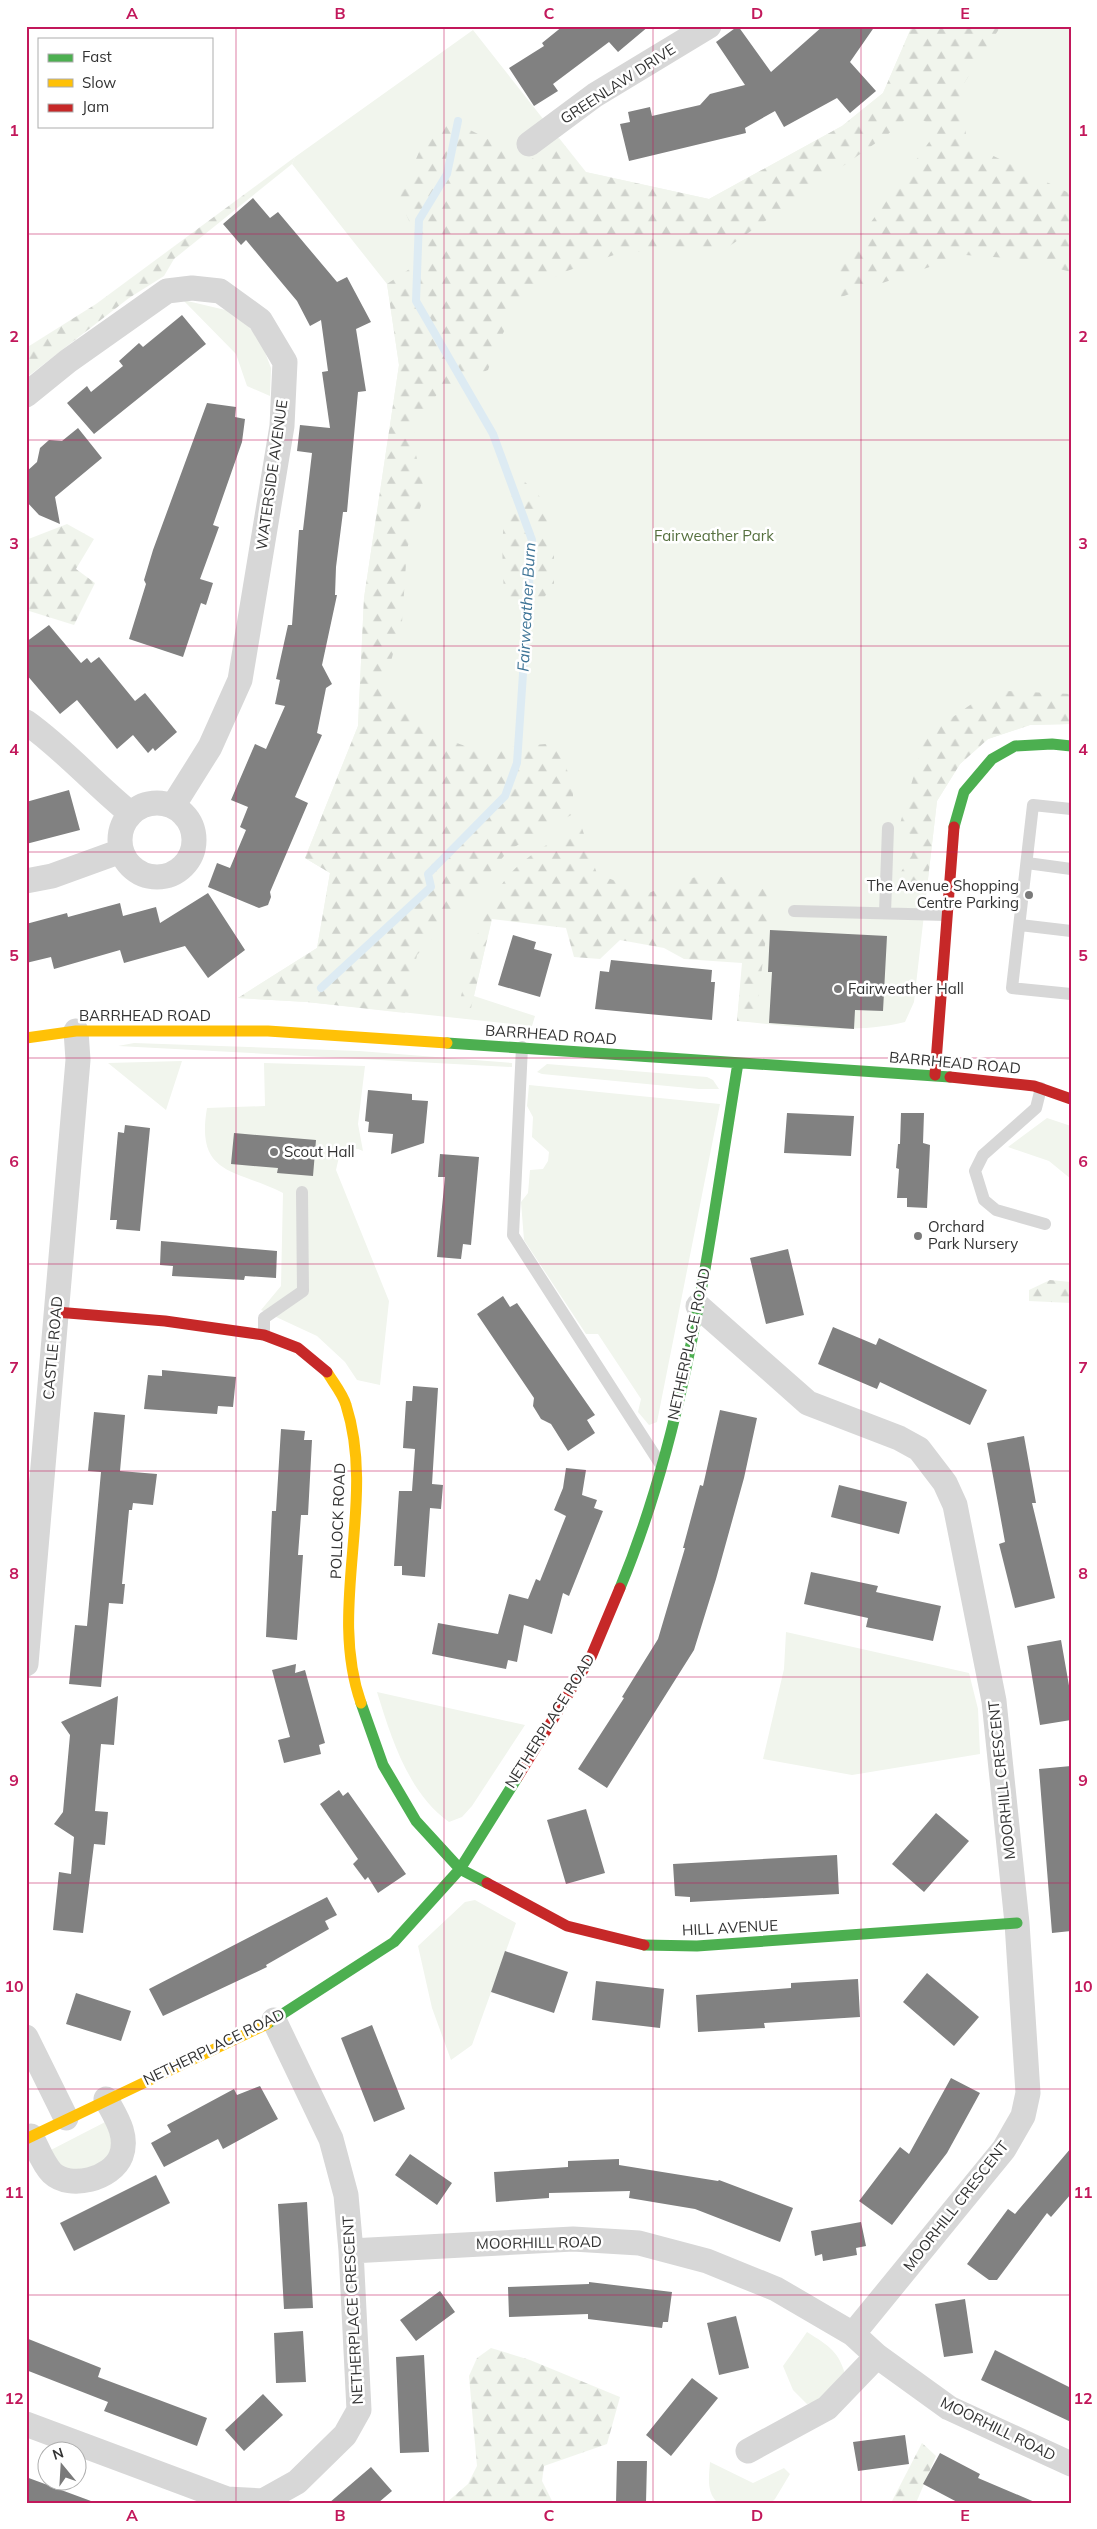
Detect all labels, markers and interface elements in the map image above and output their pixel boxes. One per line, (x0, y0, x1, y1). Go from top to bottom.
text: A (126, 3, 138, 23)
text: B (334, 3, 346, 23)
text: C (544, 3, 555, 23)
text: D (751, 3, 763, 23)
text: E (960, 3, 970, 23)
legend (38, 38, 212, 128)
street label: GREENLAW DRIVE (557, 39, 679, 128)
text: Fast (82, 47, 112, 66)
text: Slow (82, 73, 116, 92)
text: Jam (82, 97, 109, 116)
text: 1 (9, 120, 19, 140)
text: 1 (1078, 120, 1088, 140)
text: 2 (9, 326, 19, 346)
text: 2 (1078, 326, 1088, 346)
street label: WATERSIDE AVENUE (252, 398, 291, 551)
park label: Fairweather Park (654, 526, 774, 545)
text: 3 (9, 533, 19, 553)
text: 3 (1078, 533, 1088, 553)
water label: Fairweather Burn (513, 542, 539, 672)
text: 4 (9, 739, 19, 759)
text: 4 (1078, 739, 1088, 759)
place label: The Avenue Shopping Centre Parking (867, 876, 1019, 912)
marker: The Avenue Shopping Centre Parking (1023, 889, 1035, 901)
text: 5 (9, 945, 19, 965)
text: 5 (1078, 945, 1088, 965)
place label: Fairweather Hall (848, 979, 964, 998)
marker: Fairweather Hall (832, 983, 844, 995)
street label: BARRHEAD ROAD (79, 1006, 211, 1025)
street label: BARRHEAD ROAD (485, 1020, 618, 1049)
street label: BARRHEAD ROAD (888, 1047, 1022, 1078)
place label: Scout Hall (284, 1142, 355, 1161)
marker: Scout Hall (268, 1146, 280, 1158)
text: 6 (9, 1151, 19, 1171)
text: 6 (1078, 1151, 1088, 1171)
place label: Orchard Park Nursery (928, 1217, 1018, 1253)
marker: Orchard Park Nursery (912, 1230, 924, 1242)
street label: NETHERPLACE ROAD (663, 1266, 714, 1422)
street label: CASTLE ROAD (39, 1295, 66, 1401)
text: 7 (9, 1357, 19, 1377)
text: 7 (1078, 1357, 1088, 1377)
street label: POLLOCK ROAD (326, 1463, 349, 1579)
text: 8 (9, 1563, 19, 1583)
text: 8 (1078, 1563, 1088, 1583)
street label: NETHERPLACE ROAD (500, 1650, 599, 1791)
street label: MOORHILL CRESCENT (984, 1699, 1019, 1861)
text: 9 (9, 1770, 19, 1790)
text: 9 (1078, 1770, 1088, 1790)
street label: HILL AVENUE (681, 1915, 779, 1940)
text: 10 (4, 1976, 24, 1996)
text: 10 (1073, 1976, 1093, 1996)
street label: NETHERPLACE ROAD (140, 2004, 288, 2089)
street label: MOORHILL CRESCENT (899, 2137, 1012, 2275)
text: 11 (4, 2182, 24, 2202)
text: 11 (1073, 2182, 1093, 2202)
street label: NETHERPLACE CRESCENT (338, 2215, 367, 2405)
street label: MOORHILL ROAD (476, 2232, 602, 2253)
text: 12 (4, 2388, 24, 2408)
text: 12 (1073, 2388, 1093, 2408)
street label: MOORHILL ROAD (937, 2392, 1059, 2465)
north arrow (38, 2442, 88, 2492)
text: N (50, 2443, 66, 2464)
text: A (126, 2505, 138, 2525)
text: B (334, 2505, 346, 2525)
text: C (544, 2505, 555, 2525)
text: D (751, 2505, 763, 2525)
text: E (960, 2505, 970, 2525)

